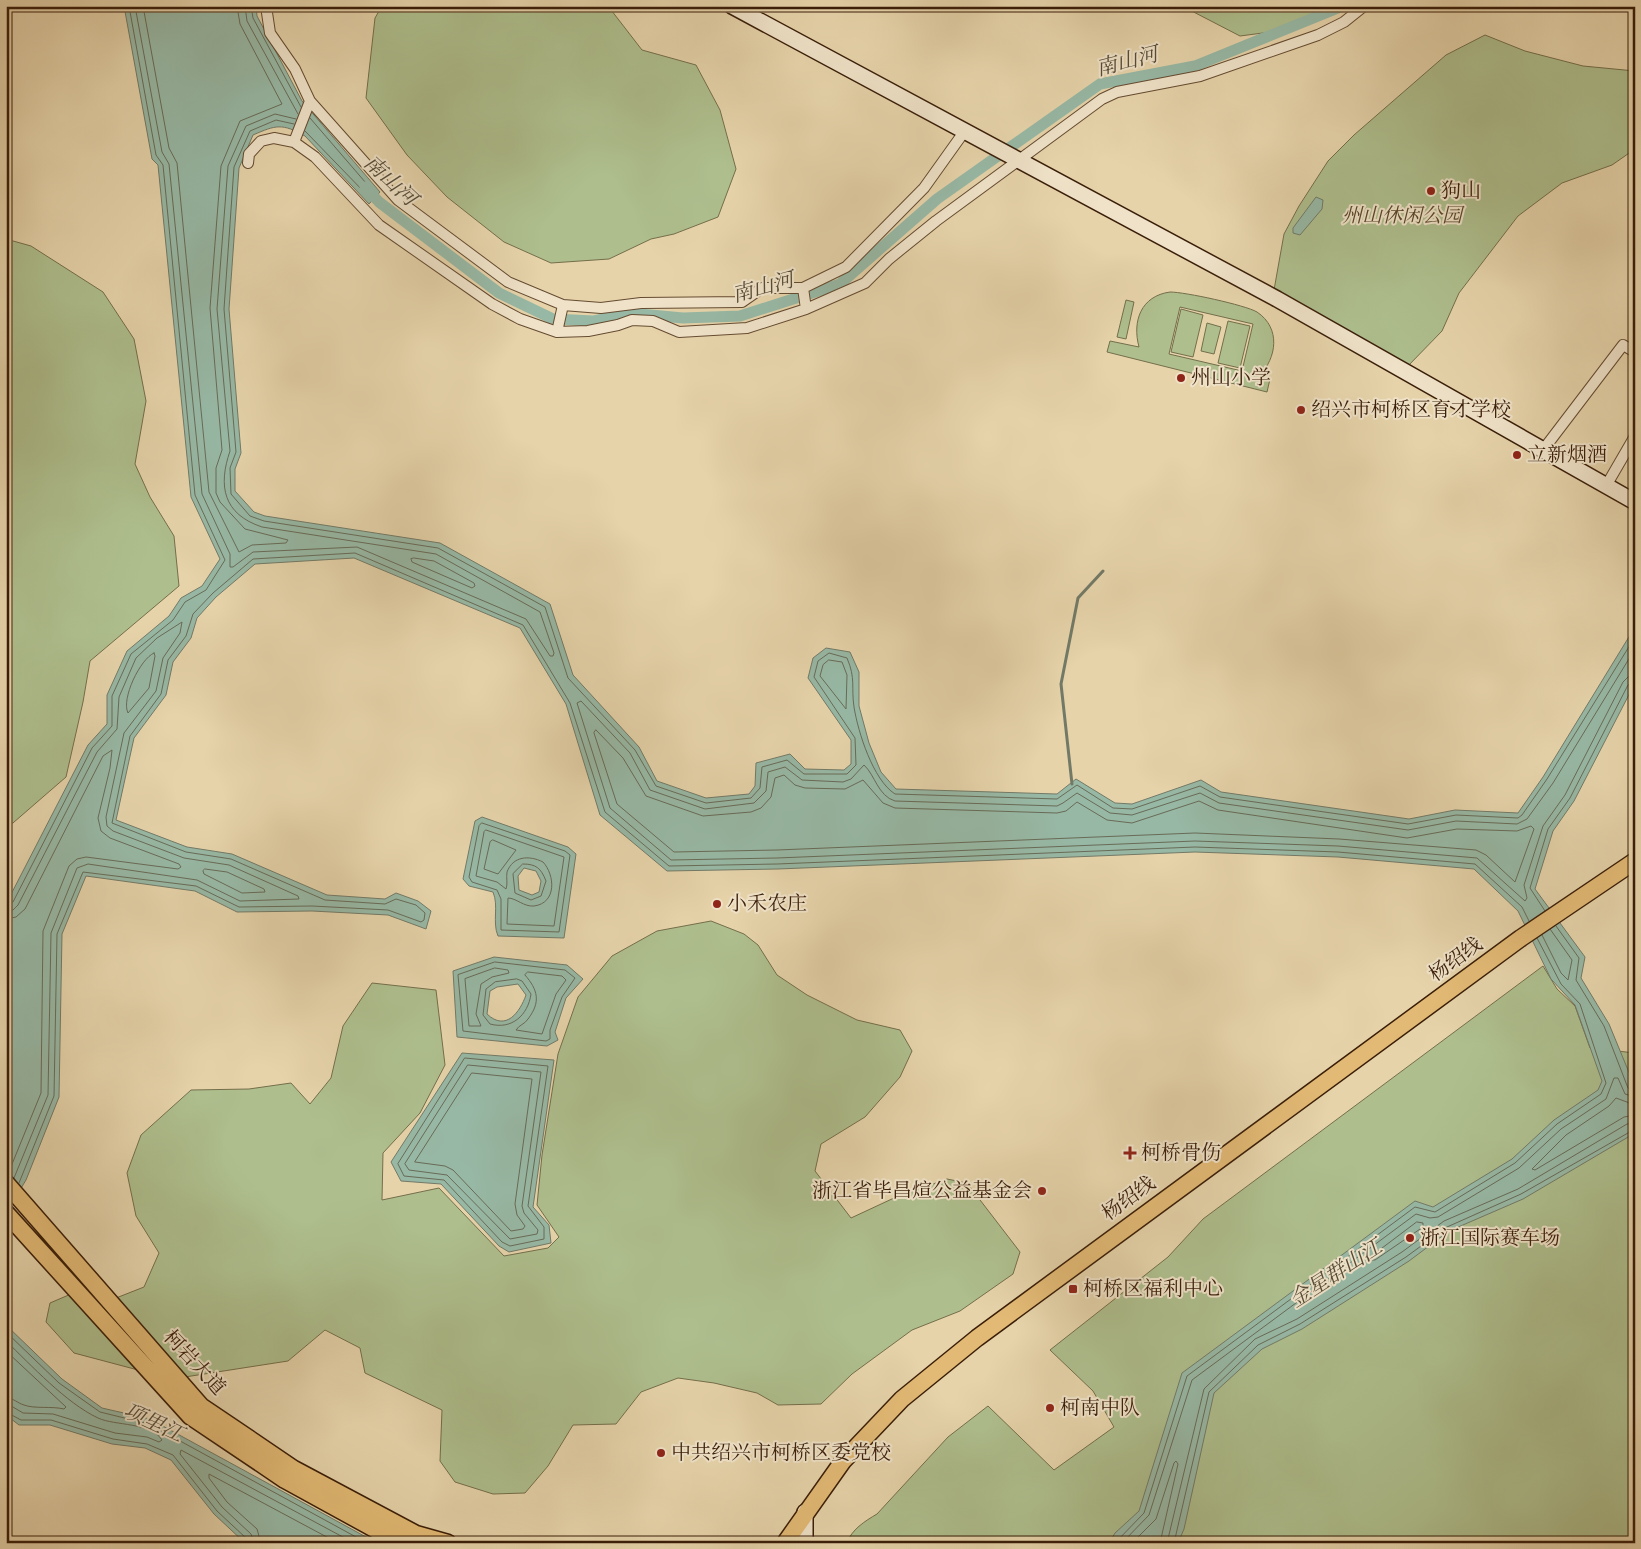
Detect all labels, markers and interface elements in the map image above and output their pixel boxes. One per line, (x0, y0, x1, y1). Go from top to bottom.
water label: 南山河 (1093, 41, 1165, 82)
water label: 南山河 (358, 150, 425, 215)
place label: 狗山 (1441, 179, 1481, 204)
marker: 狗山 (1425, 185, 1437, 197)
park label: 州山休闲公园 (1342, 204, 1465, 229)
water label: 南山河 (729, 266, 801, 309)
place label: 州山小学 (1191, 366, 1271, 391)
marker: 州山小学 (1175, 372, 1187, 384)
place label: 绍兴市柯桥区育才学校 (1311, 398, 1511, 423)
marker: 绍兴市柯桥区育才学校 (1295, 404, 1307, 416)
place label: 立新烟酒 (1527, 443, 1607, 468)
marker: 立新烟酒 (1511, 449, 1523, 461)
place label: 小禾农庄 (727, 892, 807, 917)
marker: 小禾农庄 (711, 898, 723, 910)
street label: 杨绍线 (1424, 932, 1488, 988)
place label: 柯桥骨伤 (1141, 1141, 1221, 1166)
marker: 柯桥骨伤 (1123, 1146, 1137, 1160)
street label: 杨绍线 (1097, 1171, 1161, 1227)
place label: 浙江省毕昌煊公益基金会 (812, 1179, 1032, 1204)
marker: 浙江省毕昌煊公益基金会 (1036, 1185, 1048, 1197)
place label: 浙江国际赛车场 (1420, 1226, 1560, 1251)
marker: 浙江国际赛车场 (1404, 1232, 1416, 1244)
water label: 金星群山江 (1285, 1233, 1390, 1313)
place label: 柯桥区福利中心 (1083, 1277, 1223, 1302)
marker: 柯桥区福利中心 (1067, 1283, 1079, 1295)
street label: 柯岩大道 (158, 1325, 230, 1401)
place label: 柯南中队 (1060, 1396, 1140, 1421)
water label: 项里江 (119, 1398, 190, 1449)
marker: 柯南中队 (1044, 1402, 1056, 1414)
place label: 中共绍兴市柯桥区委党校 (671, 1441, 891, 1466)
marker: 中共绍兴市柯桥区委党校 (655, 1447, 667, 1459)

